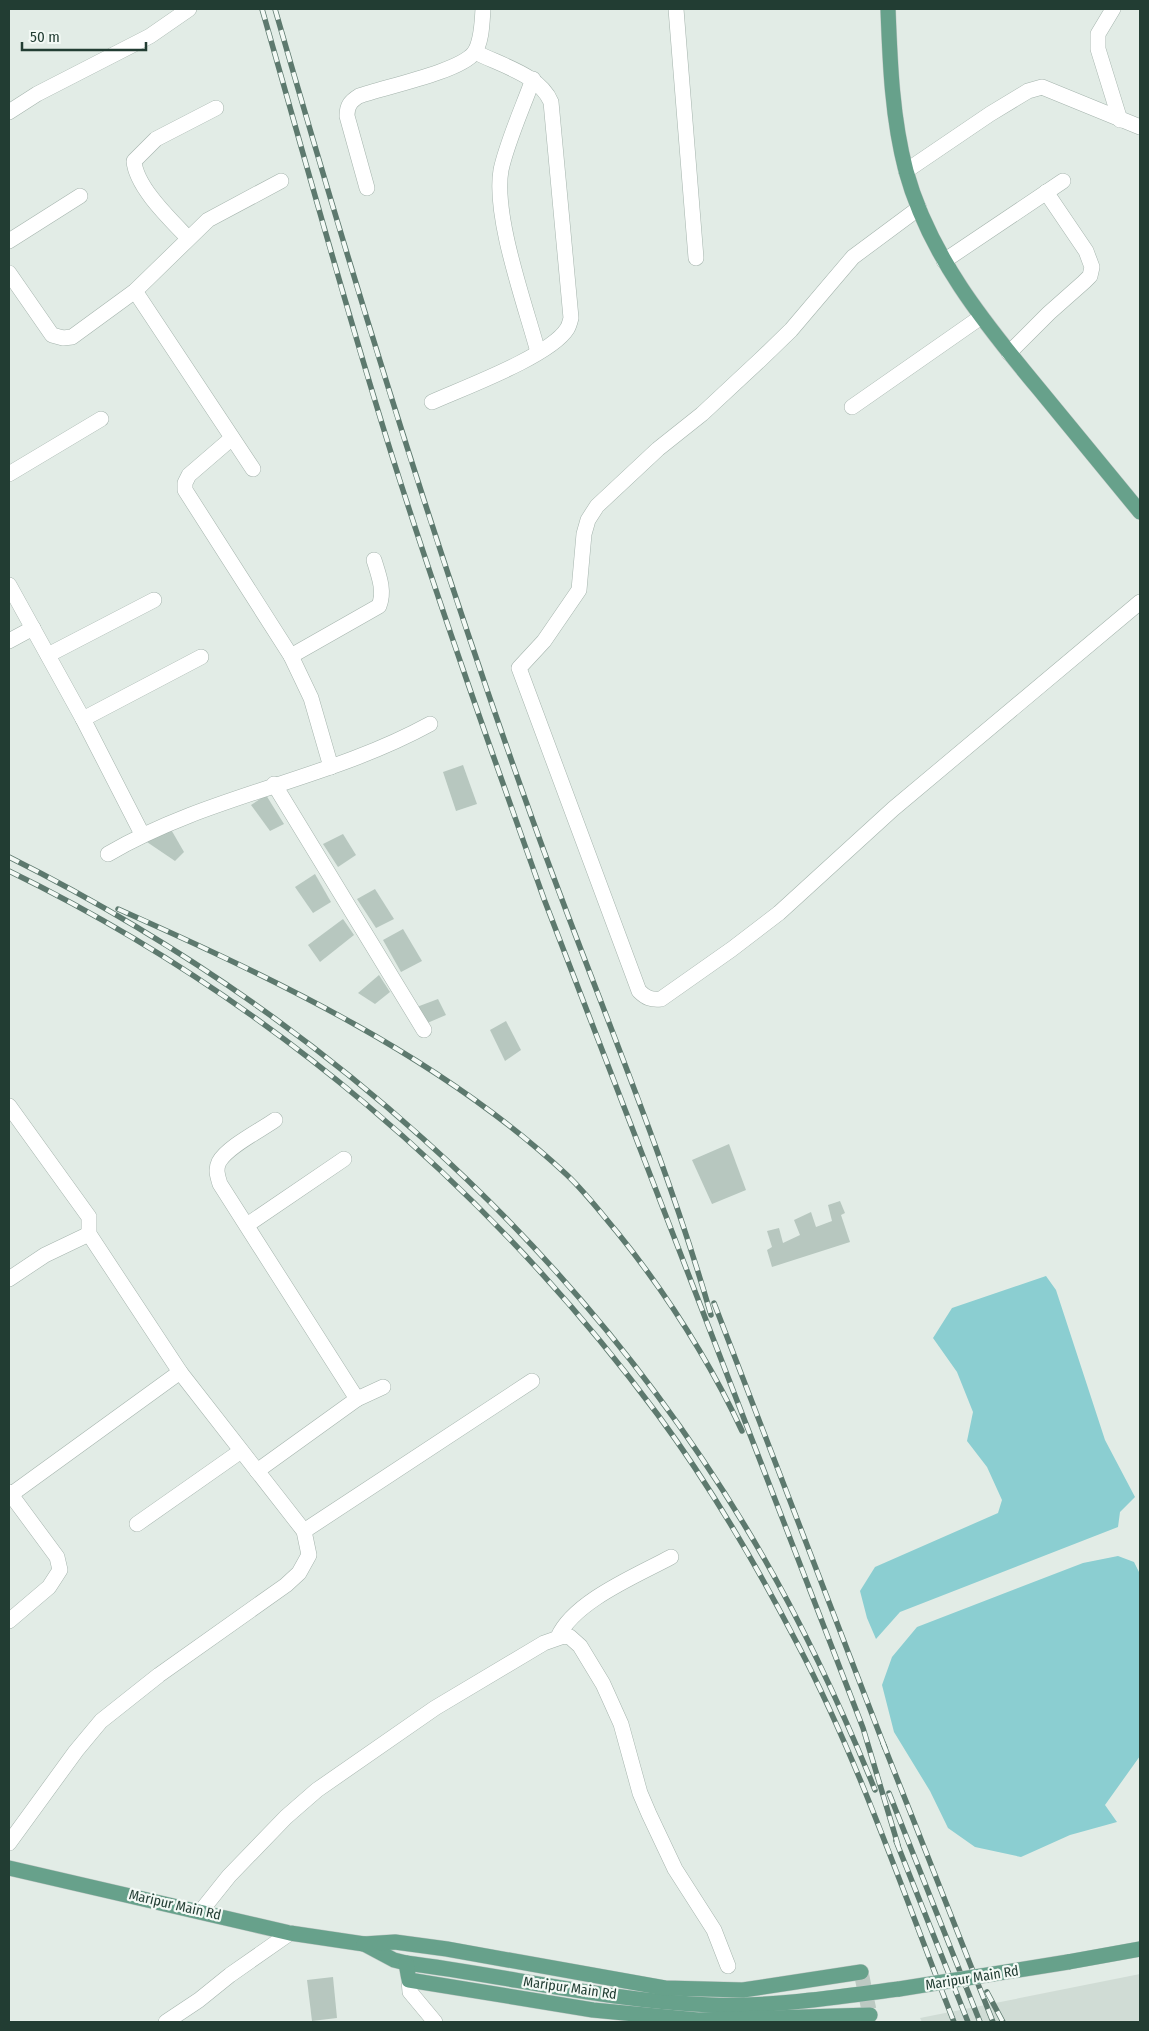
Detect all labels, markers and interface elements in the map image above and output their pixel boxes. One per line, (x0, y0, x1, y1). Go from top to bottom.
scale bar (22, 20, 146, 52)
text: 50 m (30, 28, 60, 46)
street label: Maripur Main Rd (127, 1886, 223, 1924)
street label: Maripur Main Rd (924, 1962, 1020, 1994)
street label: Maripur Main Rd (522, 1973, 618, 2003)

